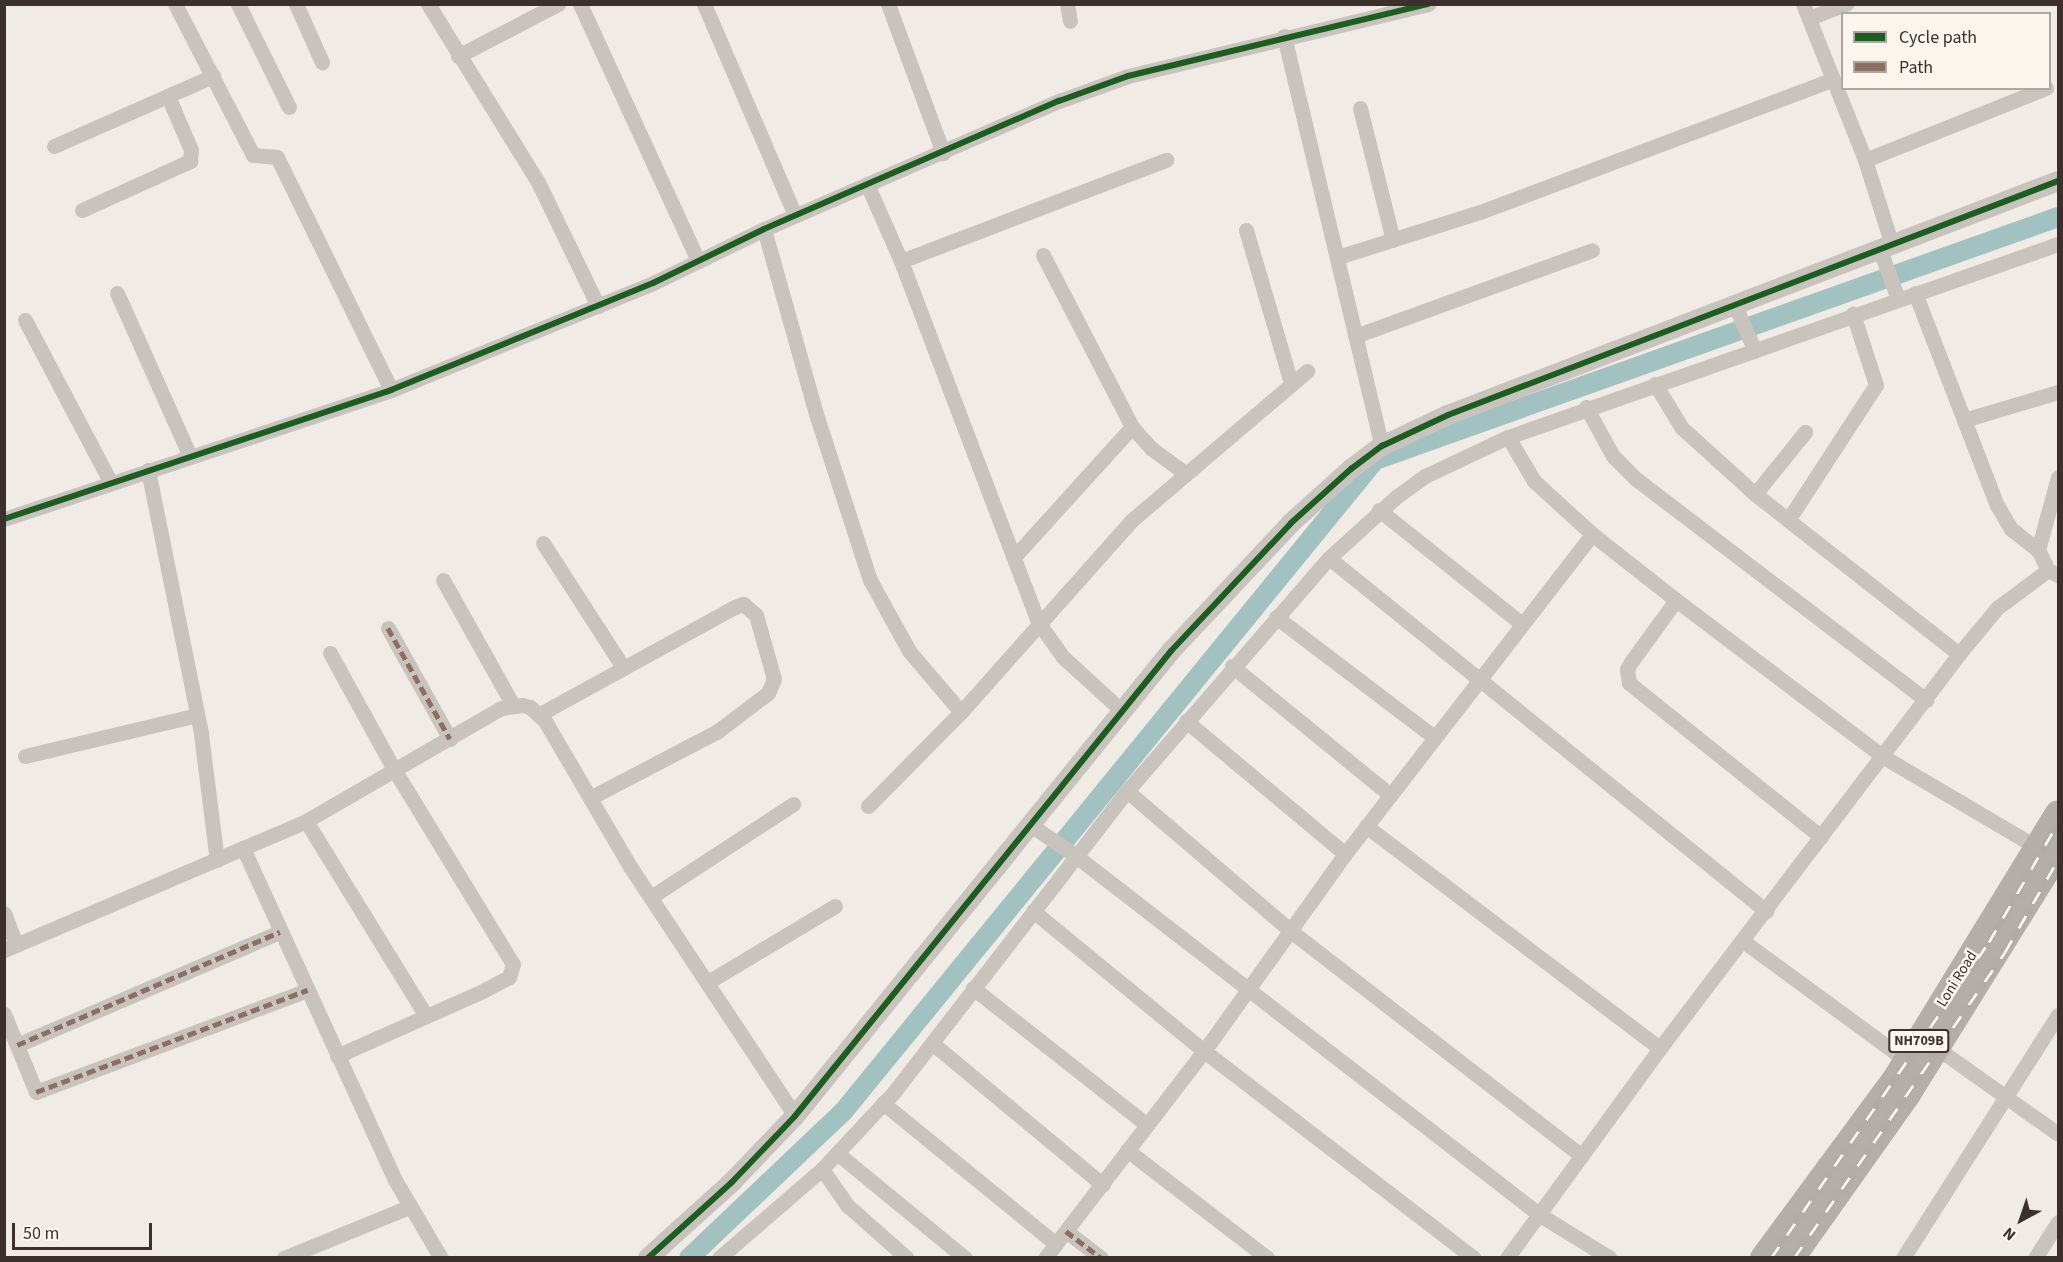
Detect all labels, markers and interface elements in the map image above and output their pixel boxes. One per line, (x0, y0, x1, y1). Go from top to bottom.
legend (1841, 12, 2051, 90)
text: Cycle path (1899, 25, 1977, 50)
text: Path (1899, 55, 1933, 80)
street label: Loni Road (1933, 948, 1981, 1010)
road number: NH709B (1888, 1030, 1950, 1052)
north arrow (1991, 1190, 2051, 1250)
scale bar (15, 1211, 154, 1249)
text: 50 m (23, 1221, 59, 1246)
text: N (1998, 1222, 2021, 1246)

